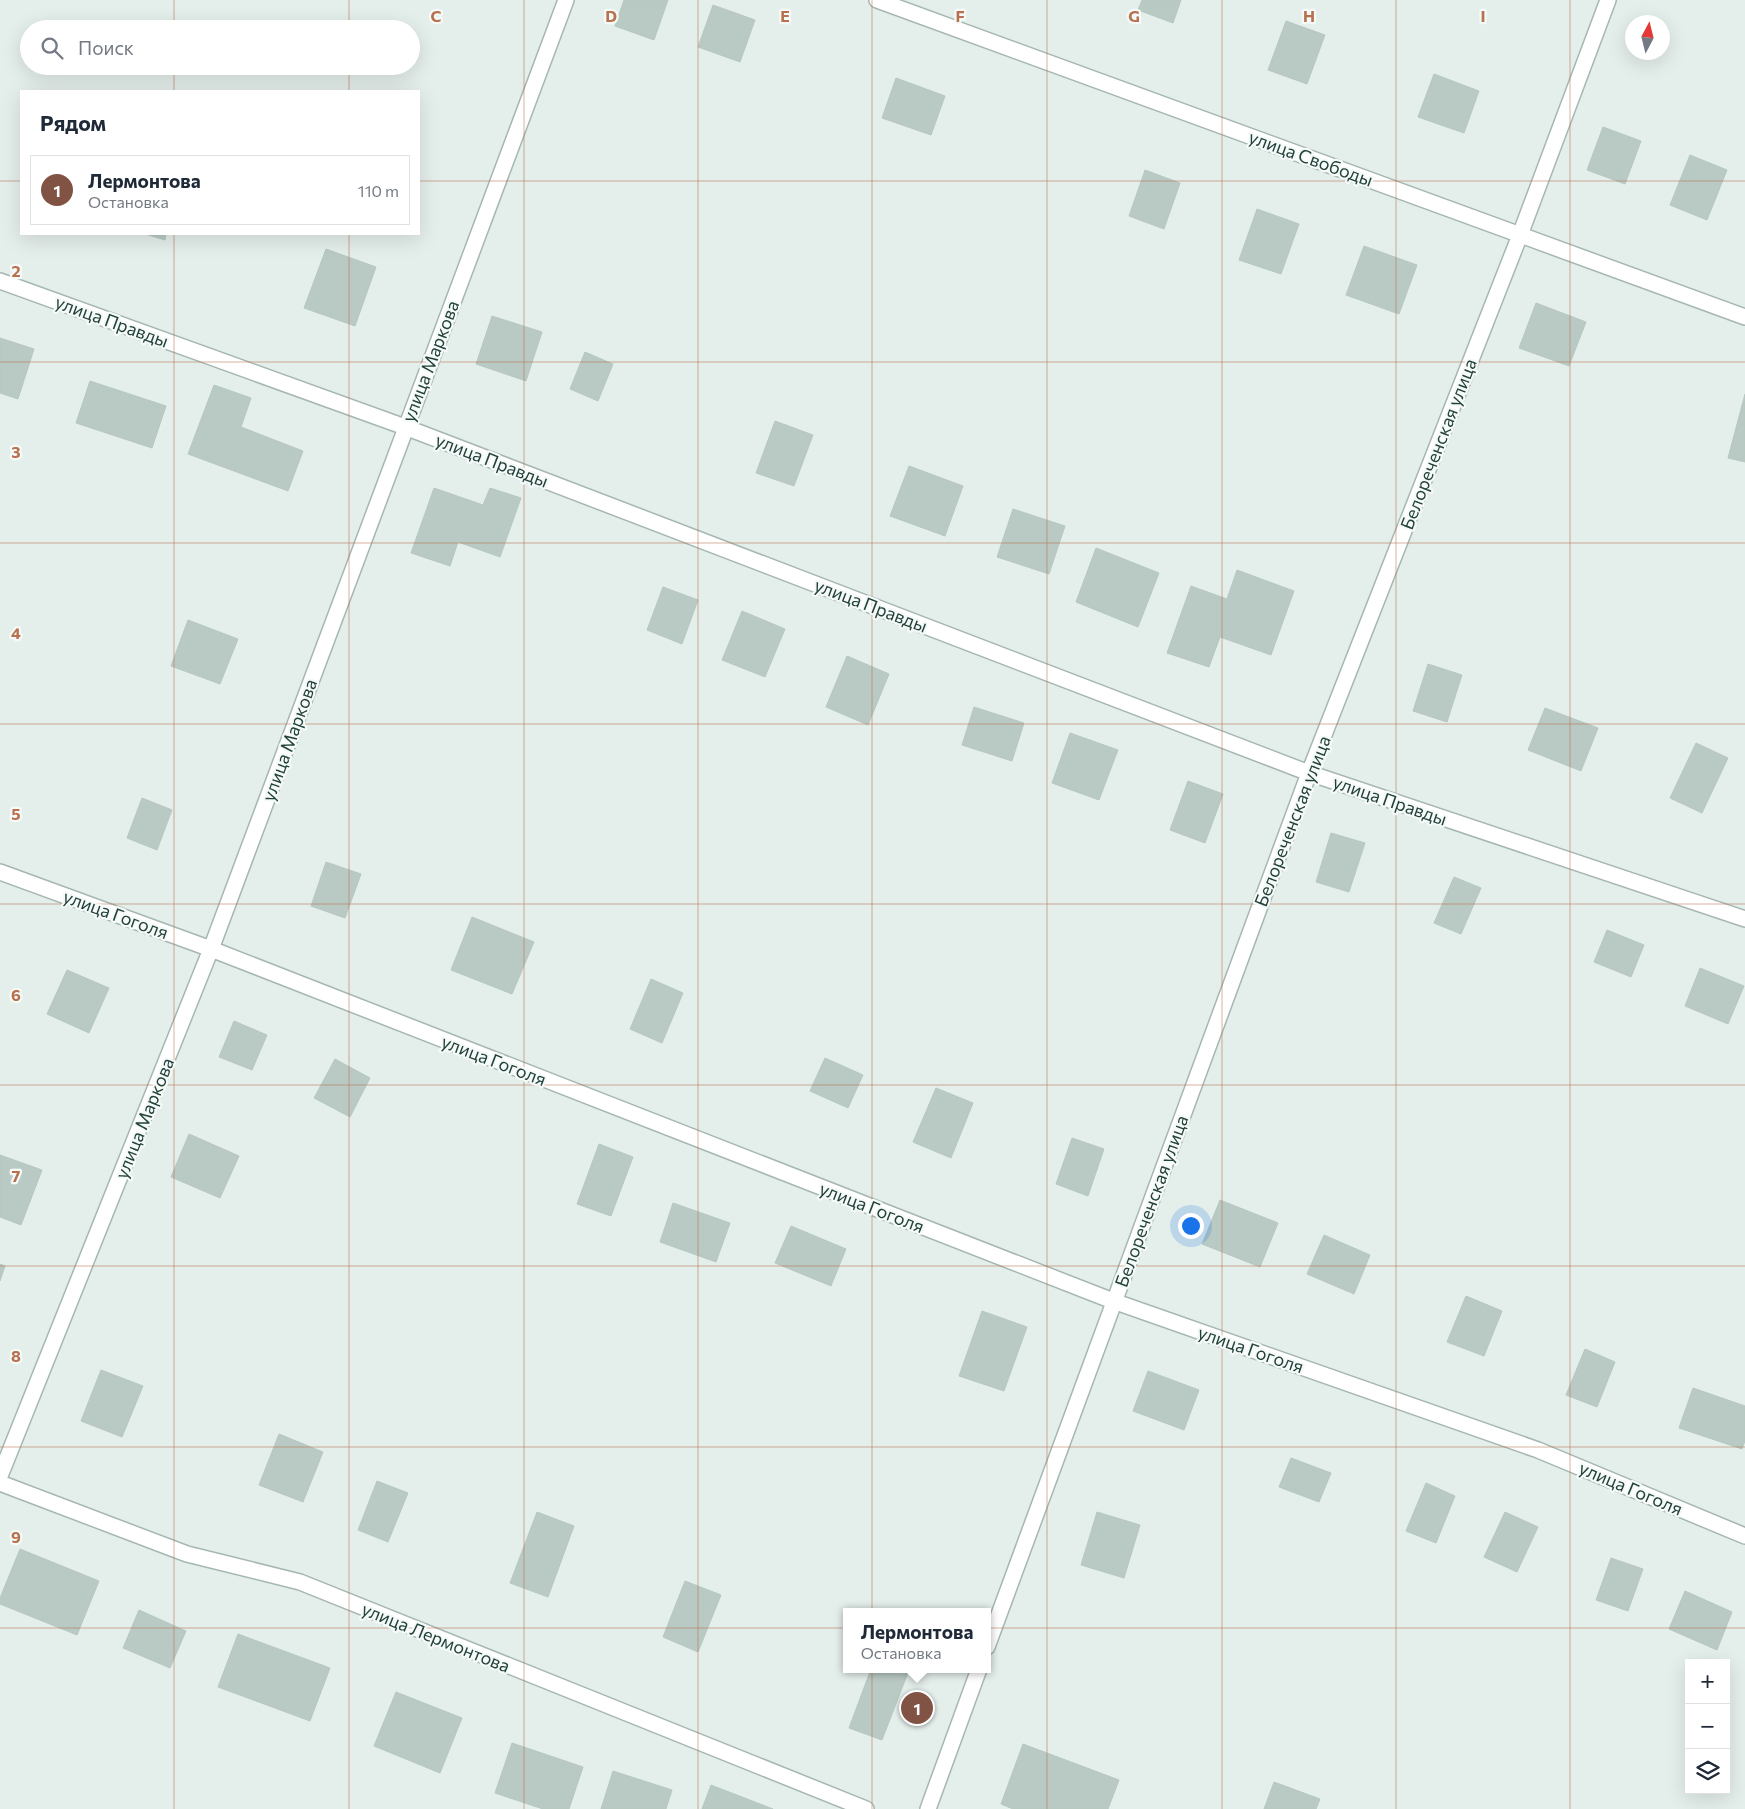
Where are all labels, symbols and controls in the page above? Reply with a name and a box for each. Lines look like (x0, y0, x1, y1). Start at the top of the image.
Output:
text: C (431, 6, 442, 25)
text: D (605, 6, 617, 25)
text: E (780, 6, 790, 25)
text: F (955, 6, 965, 25)
text: G (1128, 6, 1140, 25)
text: H (1303, 6, 1315, 25)
text: I (1480, 6, 1486, 25)
north arrow (1625, 15, 1670, 60)
search box (20, 20, 420, 75)
icon: search (38, 34, 66, 62)
text: Поиск (78, 36, 134, 59)
text: Рядом (40, 110, 106, 135)
street label: улица Свободы (1246, 125, 1376, 191)
text: Лермонтова (88, 169, 201, 192)
text: 1 (53, 181, 61, 200)
text: 110 m (358, 181, 399, 200)
text: Остановка (88, 192, 169, 211)
text: 2 (11, 261, 21, 280)
street label: улица Правды (52, 290, 172, 352)
street label: улица Маркова (397, 297, 463, 425)
street label: Белореченская улица (1395, 355, 1481, 533)
street label: улица Правды (432, 428, 552, 492)
text: 3 (11, 442, 21, 461)
street label: улица Правды (811, 573, 931, 637)
text: 4 (11, 623, 21, 642)
street label: улица Маркова (257, 676, 321, 804)
street label: Белореченская улица (1249, 732, 1335, 910)
street label: улица Правды (1330, 770, 1450, 830)
text: 5 (11, 804, 21, 823)
street label: улица Гоголя (60, 885, 172, 943)
text: 6 (11, 985, 21, 1004)
street label: улица Гоголя (438, 1030, 550, 1090)
street label: улица Маркова (110, 1054, 178, 1182)
street label: Белореченская улица (1110, 1112, 1192, 1290)
text: 7 (12, 1166, 21, 1185)
street label: улица Гоголя (816, 1177, 928, 1237)
your location (1178, 1213, 1204, 1239)
street label: улица Гоголя (1195, 1321, 1307, 1377)
text: 8 (11, 1346, 21, 1365)
street label: улица Гоголя (1576, 1456, 1686, 1520)
text: 9 (11, 1527, 21, 1546)
street label: улица Лермонтова (359, 1597, 513, 1677)
popup (843, 1608, 991, 1673)
text: Лермонтова (861, 1620, 973, 1643)
text: Остановка (861, 1643, 942, 1662)
map controls (1685, 1659, 1730, 1794)
button: + (1685, 1659, 1730, 1704)
pin: 1 (901, 1689, 933, 1727)
button: − (1685, 1704, 1730, 1749)
button: layers (1685, 1749, 1730, 1794)

